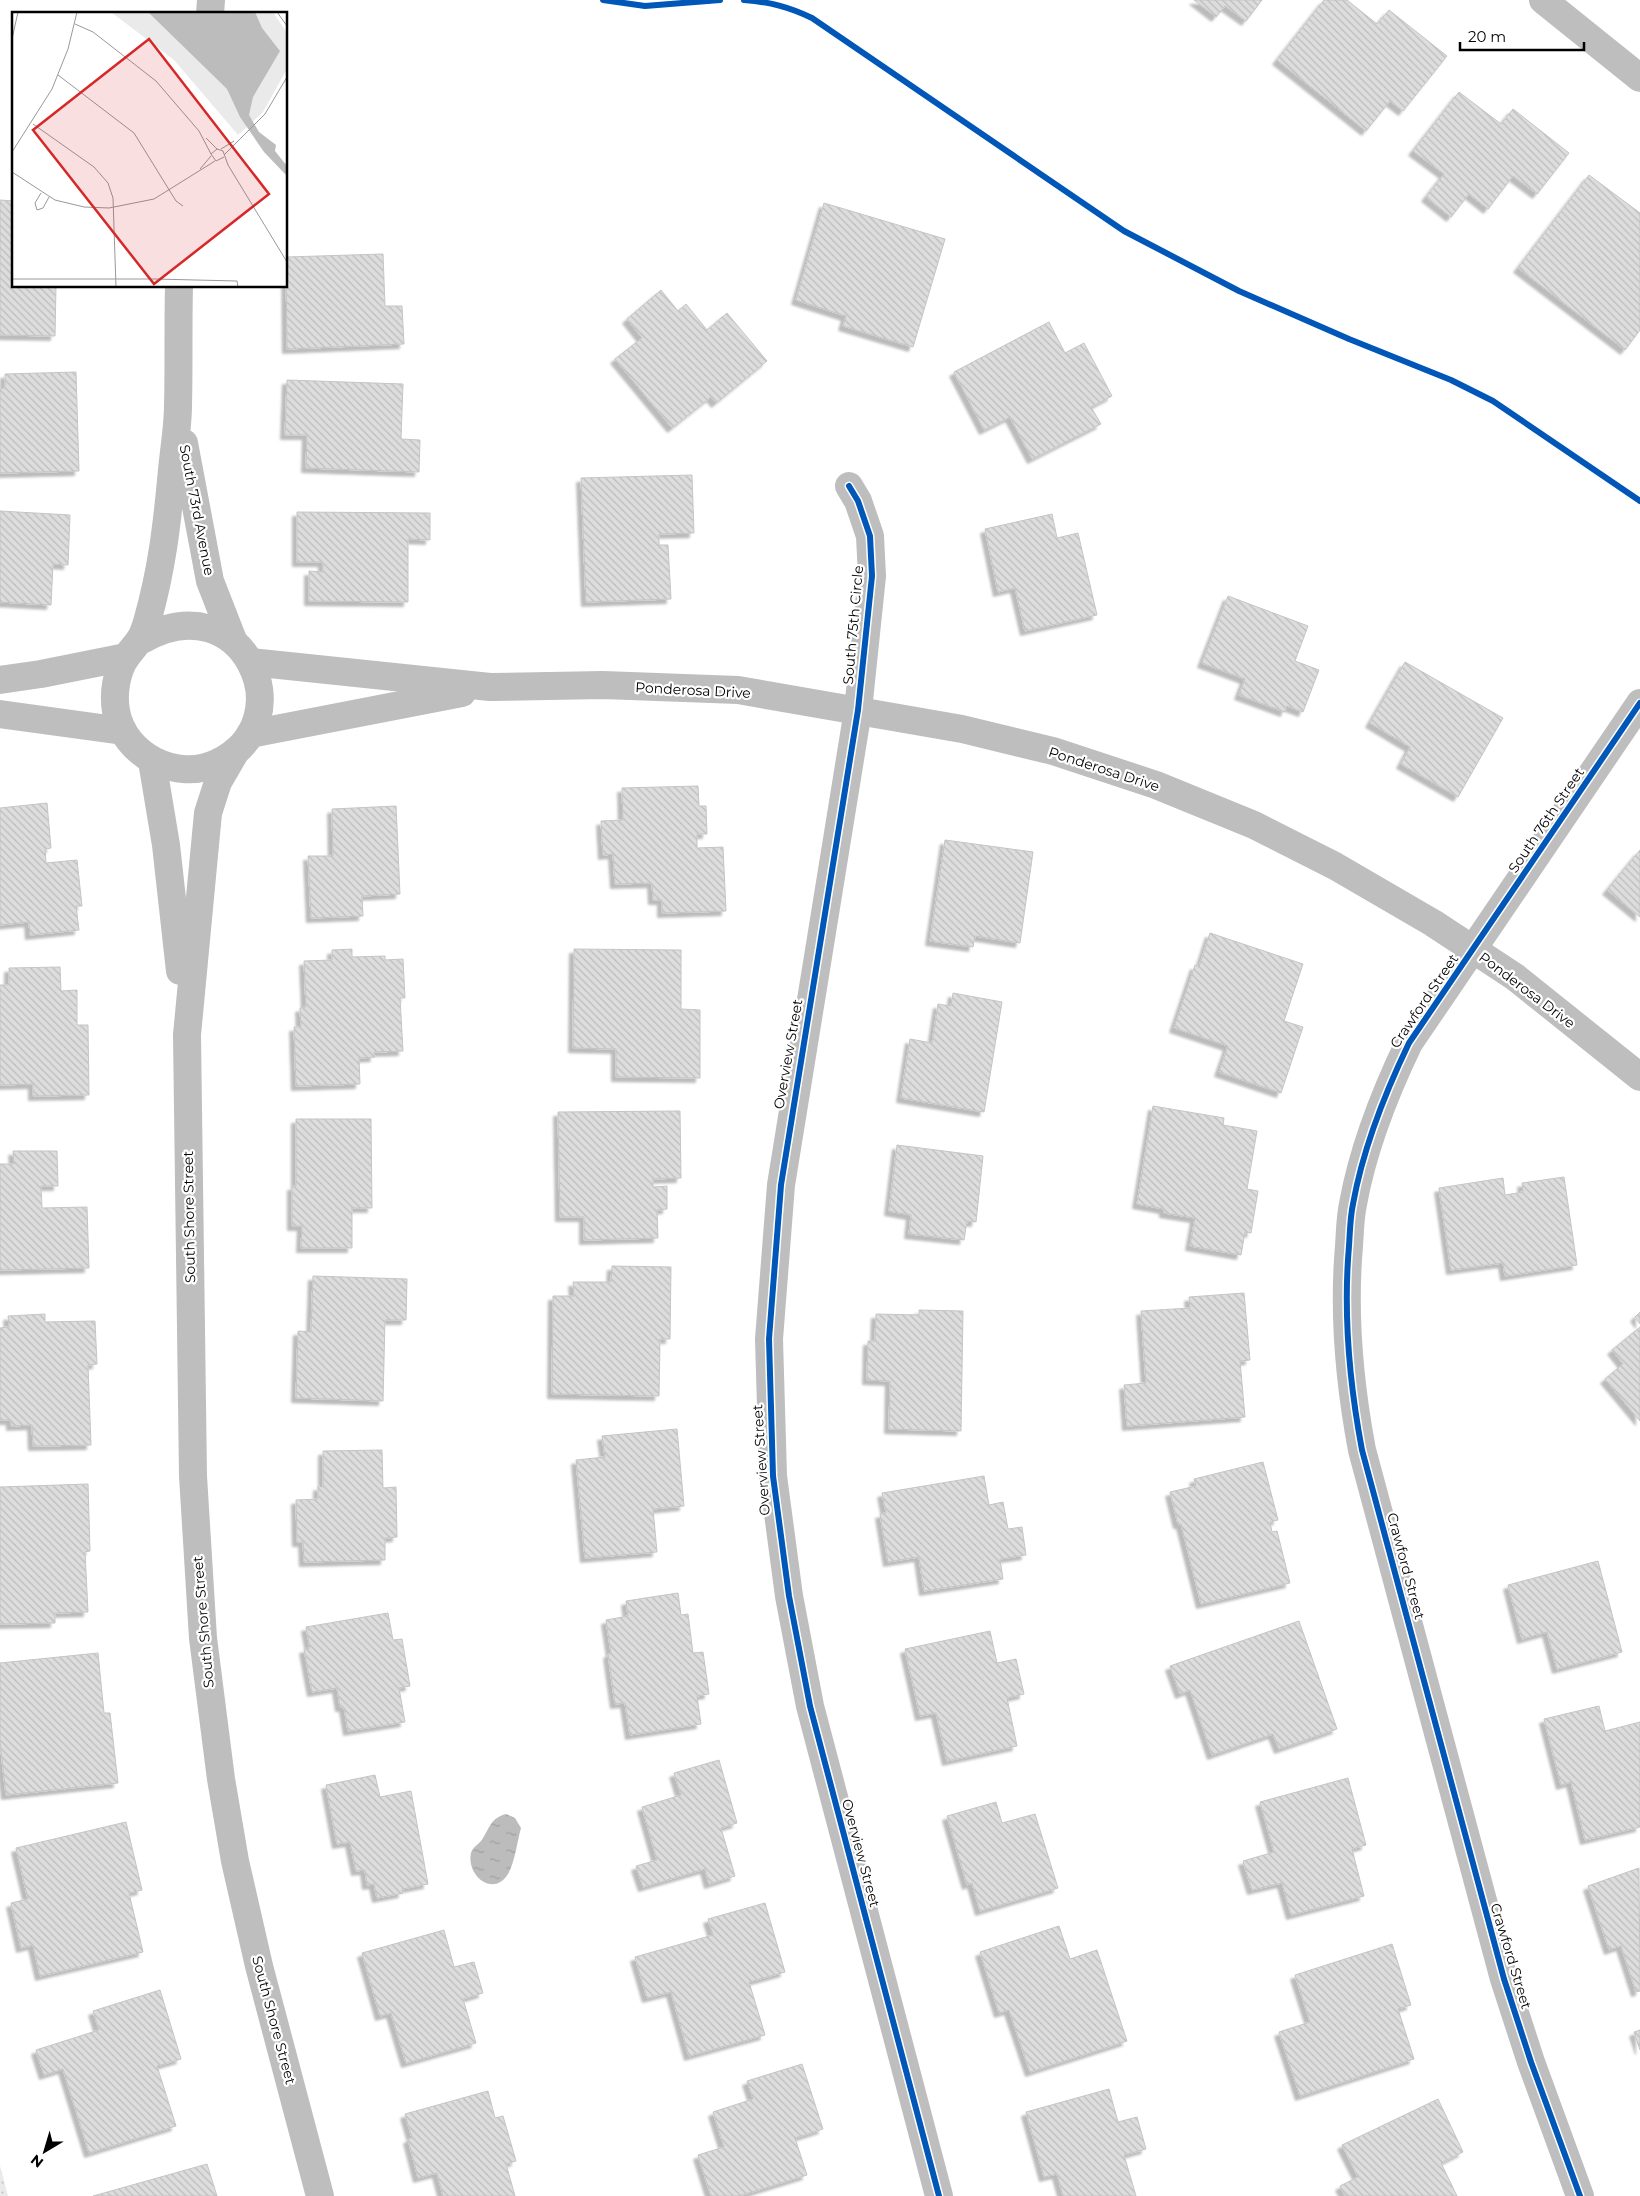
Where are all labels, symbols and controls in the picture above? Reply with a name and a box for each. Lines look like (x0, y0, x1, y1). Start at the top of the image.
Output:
inset map (12, 12, 288, 288)
scale bar (1460, 20, 1584, 52)
text: 20 m (1468, 27, 1506, 46)
street label: South 73rd Avenue (175, 443, 219, 577)
street label: South 75th Circle (839, 565, 867, 685)
street label: Ponderosa Drive (635, 678, 751, 702)
street label: Ponderosa Drive (1046, 743, 1162, 795)
street label: South 76th Street (1504, 764, 1588, 876)
street label: Ponderosa Drive (1475, 948, 1579, 1032)
street label: Crawford Street (1386, 950, 1462, 1052)
street label: Overview Street (769, 997, 807, 1110)
street label: South Shore Street (179, 1150, 199, 1283)
street label: Overview Street (748, 1404, 774, 1516)
street label: Crawford Street (1383, 1511, 1429, 1622)
street label: South Shore Street (188, 1555, 218, 1689)
street label: Overview Street (838, 1797, 884, 1909)
street label: Crawford Street (1486, 1901, 1536, 2011)
street label: South Shore Street (248, 1954, 300, 2087)
north arrow (20, 2126, 70, 2176)
text: N (27, 2151, 47, 2172)

